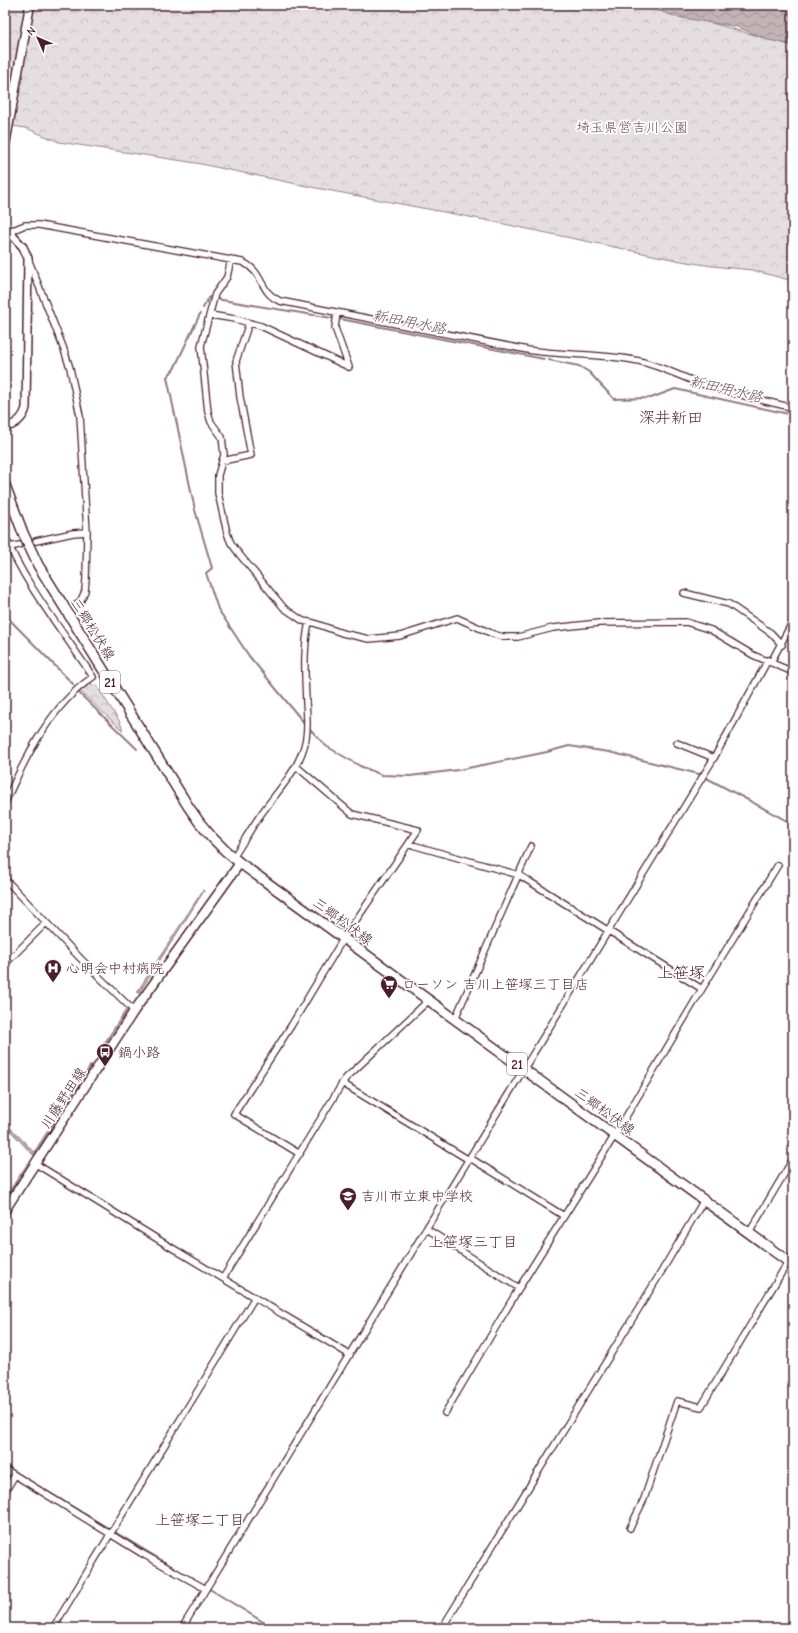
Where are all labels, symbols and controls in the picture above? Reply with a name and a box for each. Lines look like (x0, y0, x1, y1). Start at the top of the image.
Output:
north arrow (18, 18, 58, 58)
text: N (24, 24, 38, 38)
park label: 埼玉県営吉川公園 (576, 119, 688, 136)
water label: 新田用水路 (370, 306, 449, 338)
water label: 新田用水路 (687, 372, 766, 406)
district label: 深井新田 (639, 409, 703, 427)
street label: 三郷松伏線 (67, 595, 118, 663)
road number: 21 (100, 671, 120, 693)
street label: 三郷松伏線 (309, 894, 376, 949)
hospital icon: 心明会中村病院 (43, 958, 63, 983)
place label: 心明会中村病院 (66, 960, 164, 977)
district label: 上笹塚 (657, 964, 705, 982)
supermarket icon: ローソン 吉川上笹塚三丁目店 (379, 974, 399, 999)
place label: ローソン 吉川上笹塚三丁目店 (402, 976, 589, 993)
bus stop icon: 鍋小路 (95, 1042, 115, 1067)
place label: 鍋小路 (118, 1044, 160, 1061)
road number: 21 (507, 1053, 527, 1075)
street label: 川藤野田線 (37, 1064, 90, 1132)
street label: 三郷松伏線 (571, 1084, 638, 1139)
school or university icon: 吉川市立東中学校 (338, 1186, 358, 1211)
place label: 吉川市立東中学校 (361, 1188, 473, 1205)
district label: 上笹塚三丁目 (428, 1233, 518, 1251)
district label: 上笹塚二丁目 (155, 1511, 245, 1529)

